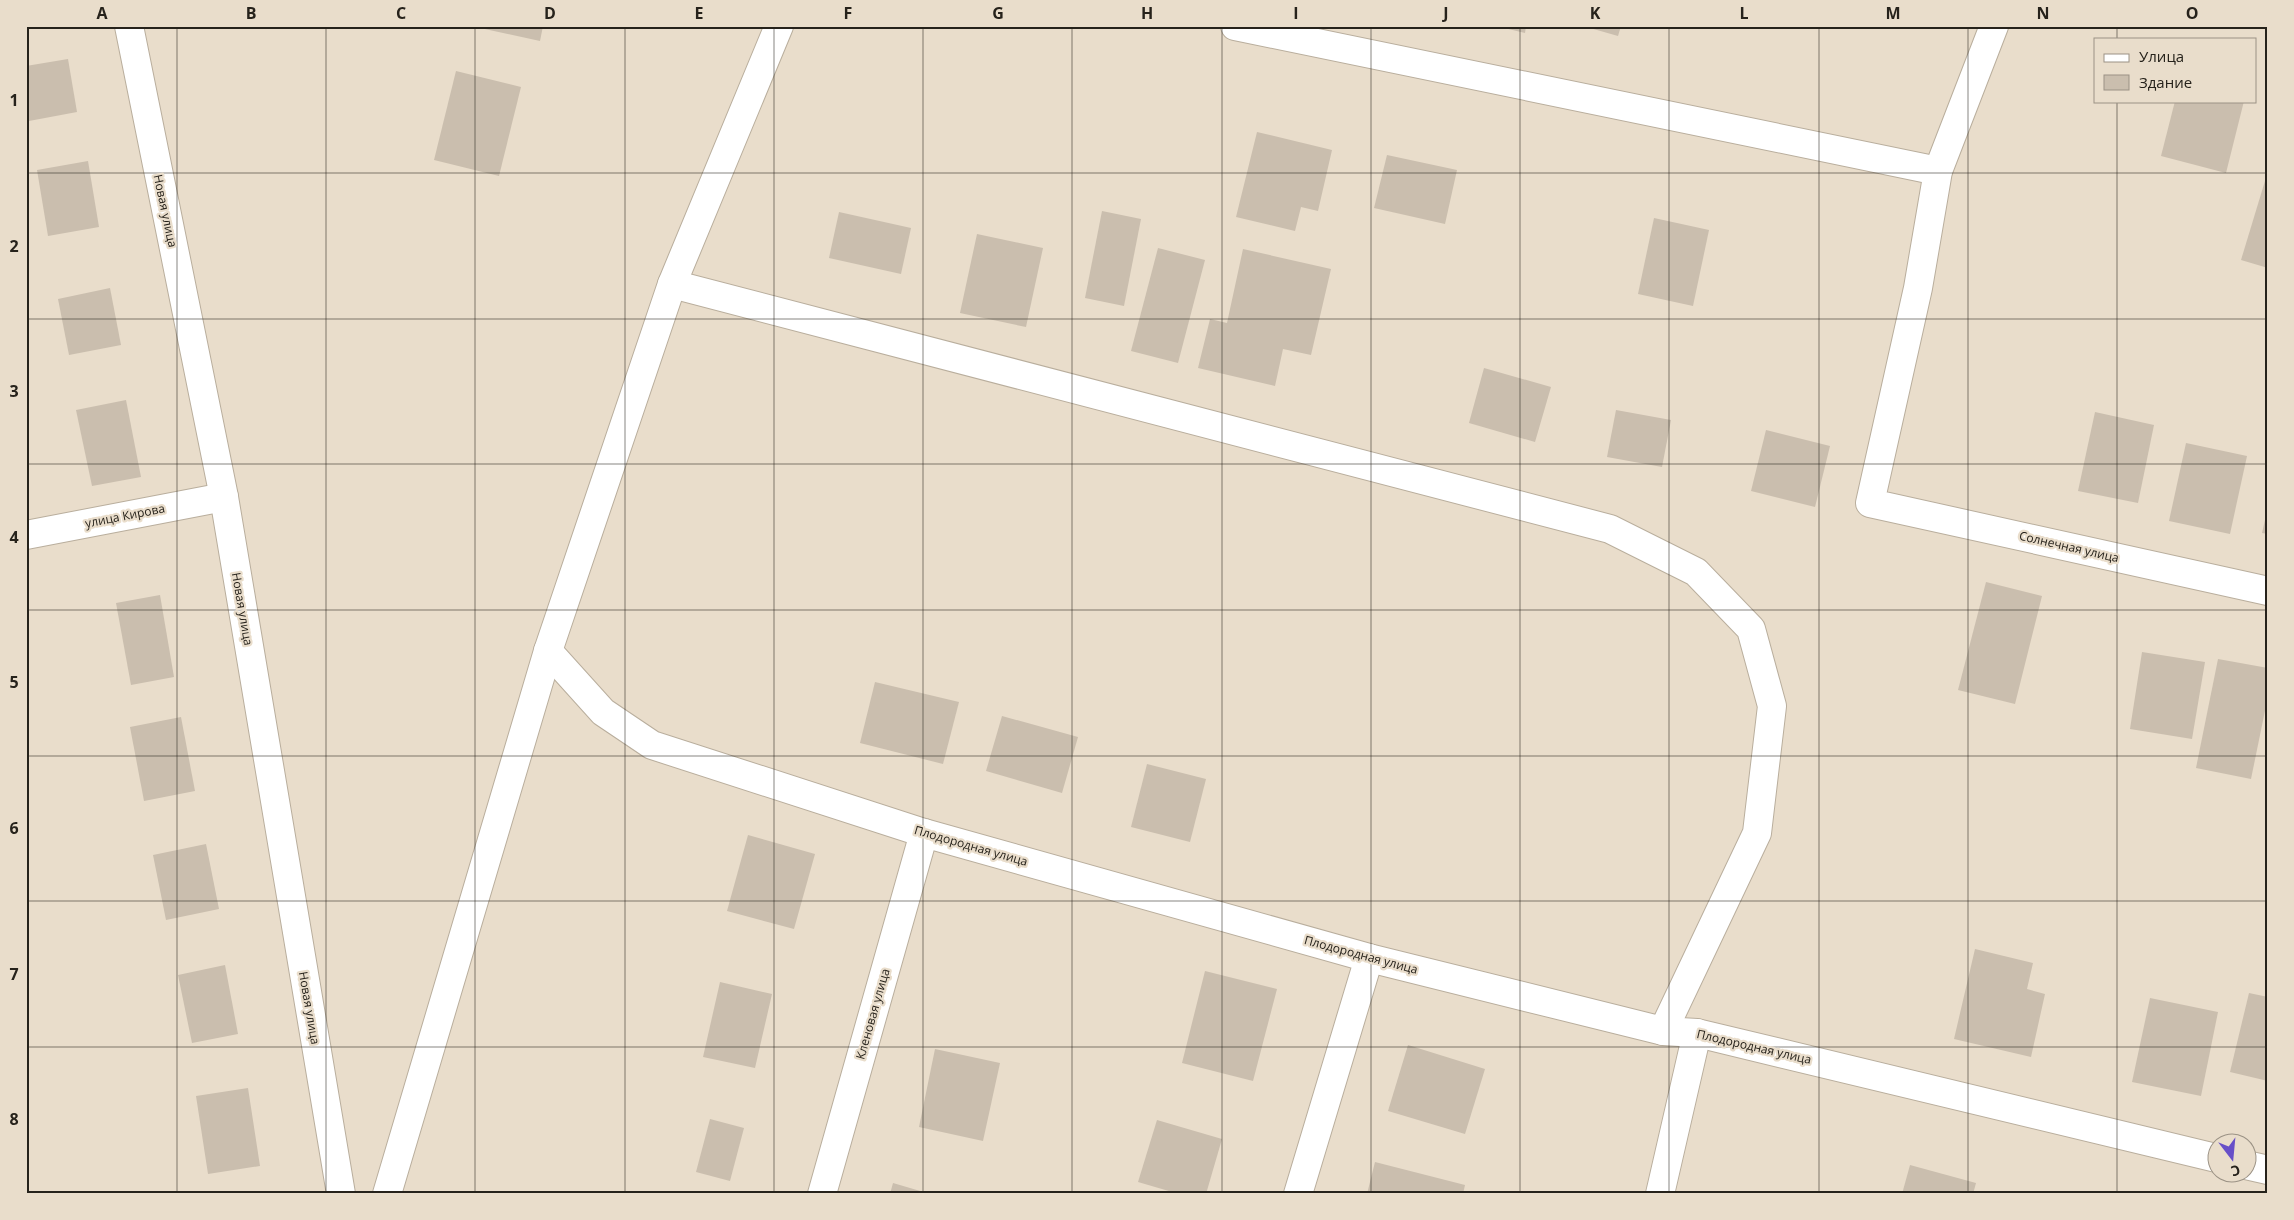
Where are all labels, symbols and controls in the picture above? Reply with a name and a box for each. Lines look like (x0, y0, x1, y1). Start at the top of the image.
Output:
text: A (96, 2, 108, 24)
text: B (246, 2, 256, 24)
text: C (396, 2, 406, 24)
text: D (544, 2, 556, 24)
text: E (695, 2, 704, 24)
text: F (844, 2, 852, 24)
text: G (992, 2, 1004, 24)
text: H (1141, 2, 1153, 24)
text: I (1293, 2, 1299, 24)
text: J (1441, 2, 1449, 24)
text: K (1590, 2, 1601, 24)
text: L (1739, 2, 1749, 24)
text: M (1885, 2, 1901, 24)
text: N (2036, 2, 2050, 24)
text: O (2186, 2, 2198, 24)
legend (2094, 38, 2256, 102)
text: Улица (2139, 46, 2184, 66)
text: Здание (2139, 72, 2192, 92)
text: 1 (9, 89, 19, 111)
street label: Новая улица (149, 173, 182, 249)
text: 2 (9, 235, 19, 257)
text: 3 (9, 380, 19, 402)
street label: улица Кирова (84, 499, 166, 532)
text: 4 (9, 526, 19, 548)
street label: Солнечная улица (2018, 527, 2121, 566)
street label: Новая улица (228, 571, 257, 647)
text: 5 (9, 671, 19, 693)
text: 6 (9, 817, 19, 839)
street label: Плодородная улица (913, 821, 1030, 870)
street label: Плодородная улица (1302, 931, 1420, 978)
text: 7 (9, 963, 19, 985)
street label: Кленовая улица (851, 966, 894, 1061)
street label: Новая улица (295, 970, 324, 1046)
street label: Плодородная улица (1695, 1025, 1813, 1068)
text: 8 (9, 1108, 19, 1130)
north arrow (2206, 1132, 2256, 1182)
text: С (2229, 1161, 2243, 1181)

